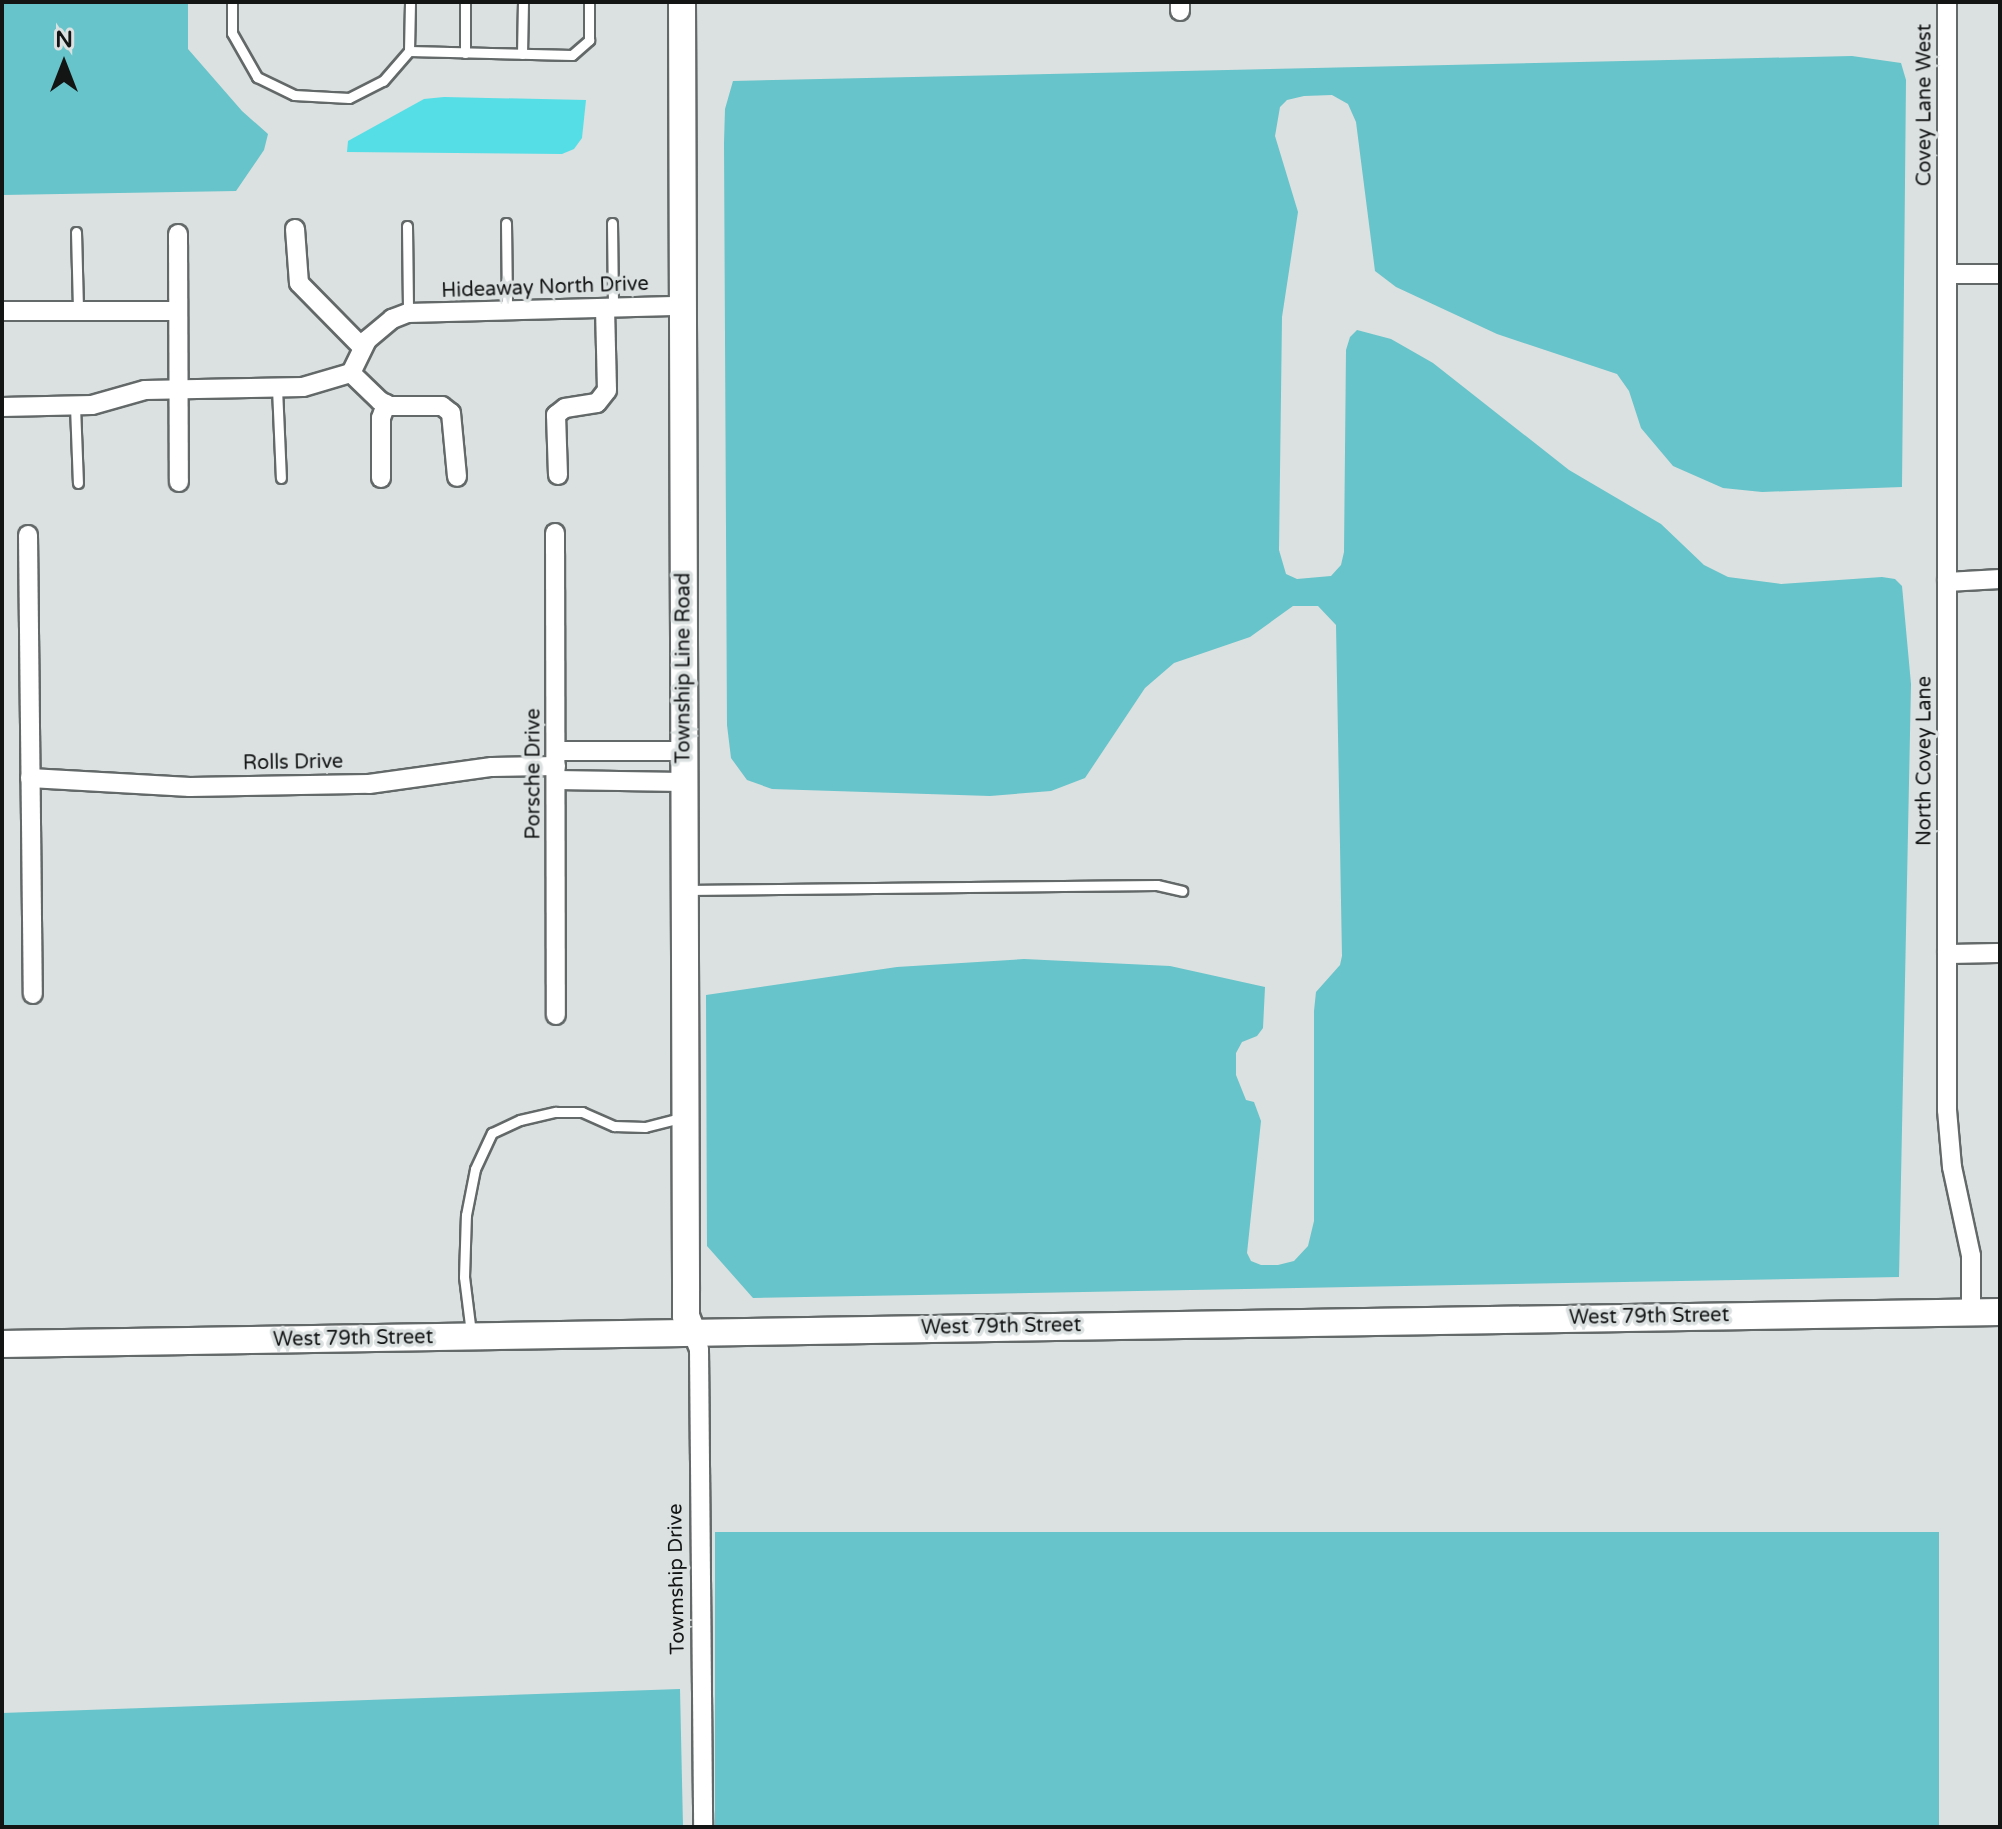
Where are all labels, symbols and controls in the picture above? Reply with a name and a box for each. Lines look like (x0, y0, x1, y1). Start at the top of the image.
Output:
north arrow (24, 24, 104, 104)
street label: Covey Lane West (1913, 24, 1937, 186)
text: N (55, 27, 73, 53)
street label: Hideaway North Drive (441, 272, 649, 304)
street label: Township Line Road (672, 573, 696, 763)
street label: North Covey Lane (1913, 676, 1937, 846)
street label: Porsche Drive (522, 708, 546, 840)
street label: Rolls Drive (243, 750, 343, 776)
street label: West 79th Street (1569, 1304, 1729, 1330)
street label: West 79th Street (921, 1314, 1081, 1340)
street label: West 79th Street (273, 1326, 433, 1352)
street label: Towmship Drive (664, 1503, 690, 1655)

